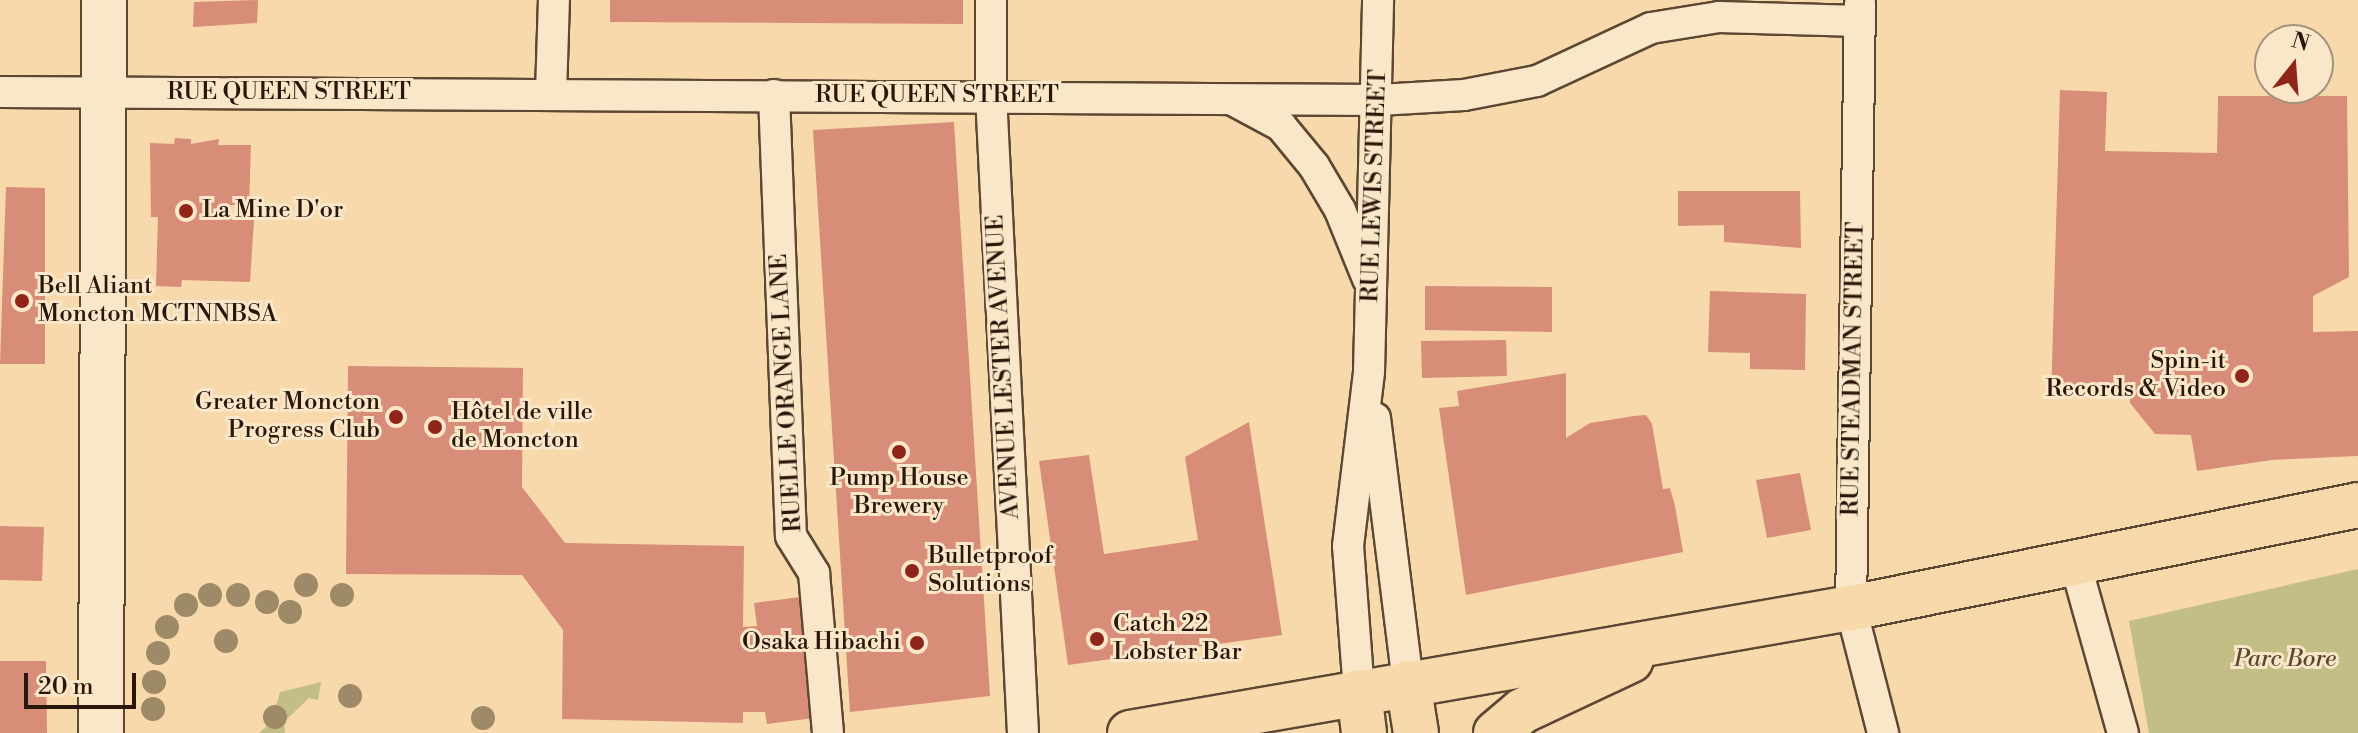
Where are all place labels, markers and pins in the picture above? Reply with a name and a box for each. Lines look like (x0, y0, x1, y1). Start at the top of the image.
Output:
place label: La Mine D'or (202, 197, 343, 225)
marker: La Mine D'or (177, 202, 195, 220)
place label: Bell Aliant Moncton MCTNNBSA (38, 273, 277, 329)
marker: Bell Aliant Moncton MCTNNBSA (13, 292, 31, 310)
place label: Spin-it Records & Video (2046, 348, 2226, 404)
marker: Spin-it Records & Video (2233, 367, 2251, 385)
place label: Greater Moncton Progress Club (195, 389, 380, 445)
place label: Hôtel de ville de Moncton (451, 399, 593, 455)
marker: Greater Moncton Progress Club (387, 408, 405, 426)
marker: Hôtel de ville de Moncton (426, 418, 444, 436)
marker: Pump House Brewery (890, 443, 908, 461)
place label: Pump House Brewery (829, 465, 969, 521)
place label: Bulletproof Solutions (928, 543, 1053, 599)
marker: Bulletproof Solutions (903, 562, 921, 580)
place label: Catch 22 Lobster Bar (1113, 611, 1242, 667)
place label: Osaka Hibachi (742, 629, 901, 657)
marker: Catch 22 Lobster Bar (1088, 630, 1106, 648)
marker: Osaka Hibachi (908, 634, 926, 652)

